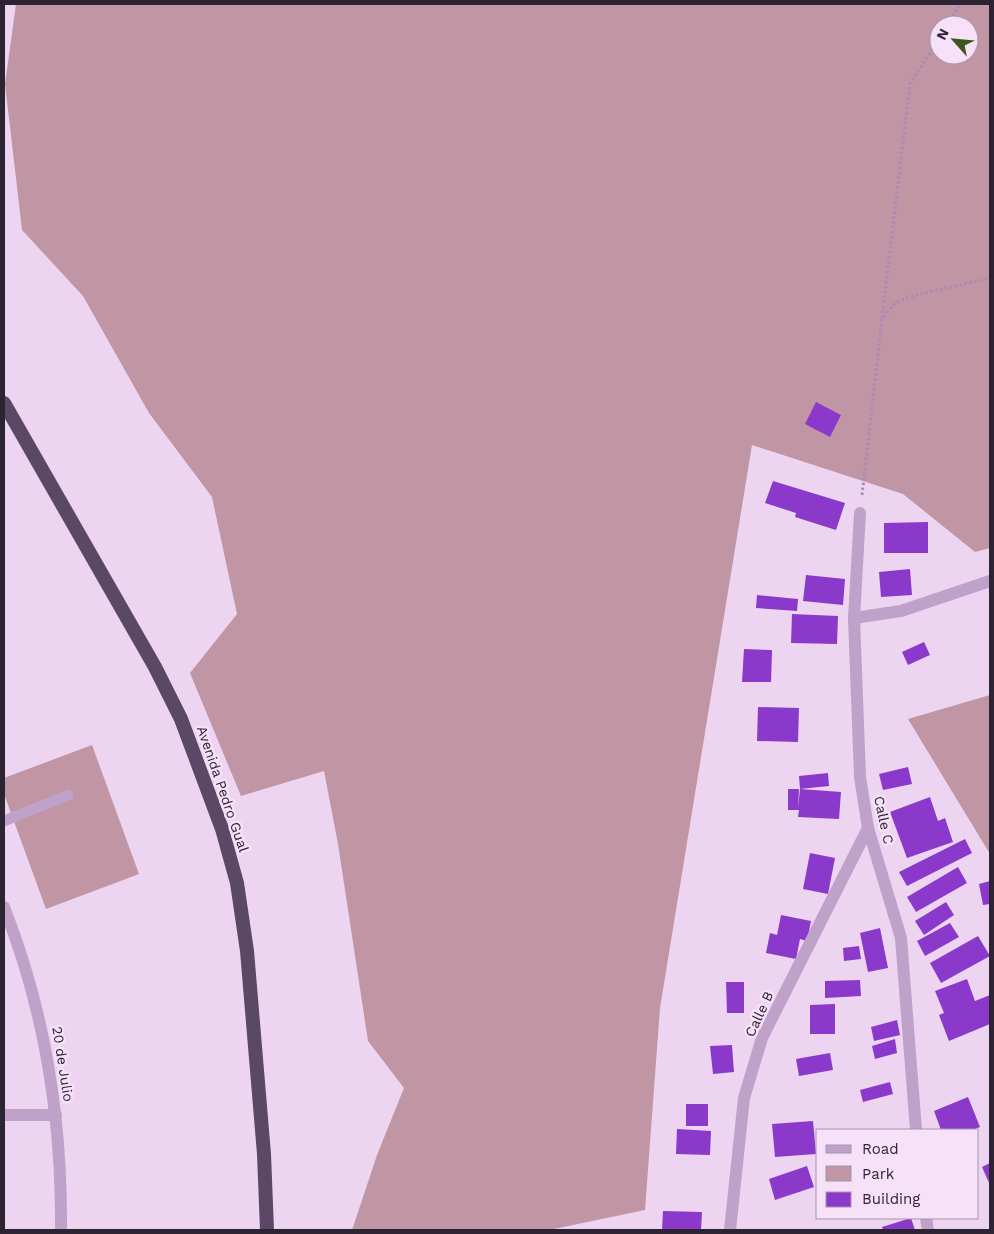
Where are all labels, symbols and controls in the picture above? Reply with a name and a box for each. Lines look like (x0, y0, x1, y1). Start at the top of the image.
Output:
north arrow (929, 15, 979, 65)
text: N (933, 26, 952, 42)
street label: Avenida Pedro Gual (194, 724, 252, 855)
street label: Calle C (871, 795, 897, 845)
street label: Calle B (742, 989, 776, 1039)
street label: 20 de Julio (49, 1025, 77, 1103)
legend (816, 1129, 979, 1219)
text: Road (862, 1140, 899, 1158)
text: Park (862, 1165, 895, 1183)
text: Building (862, 1190, 920, 1208)

